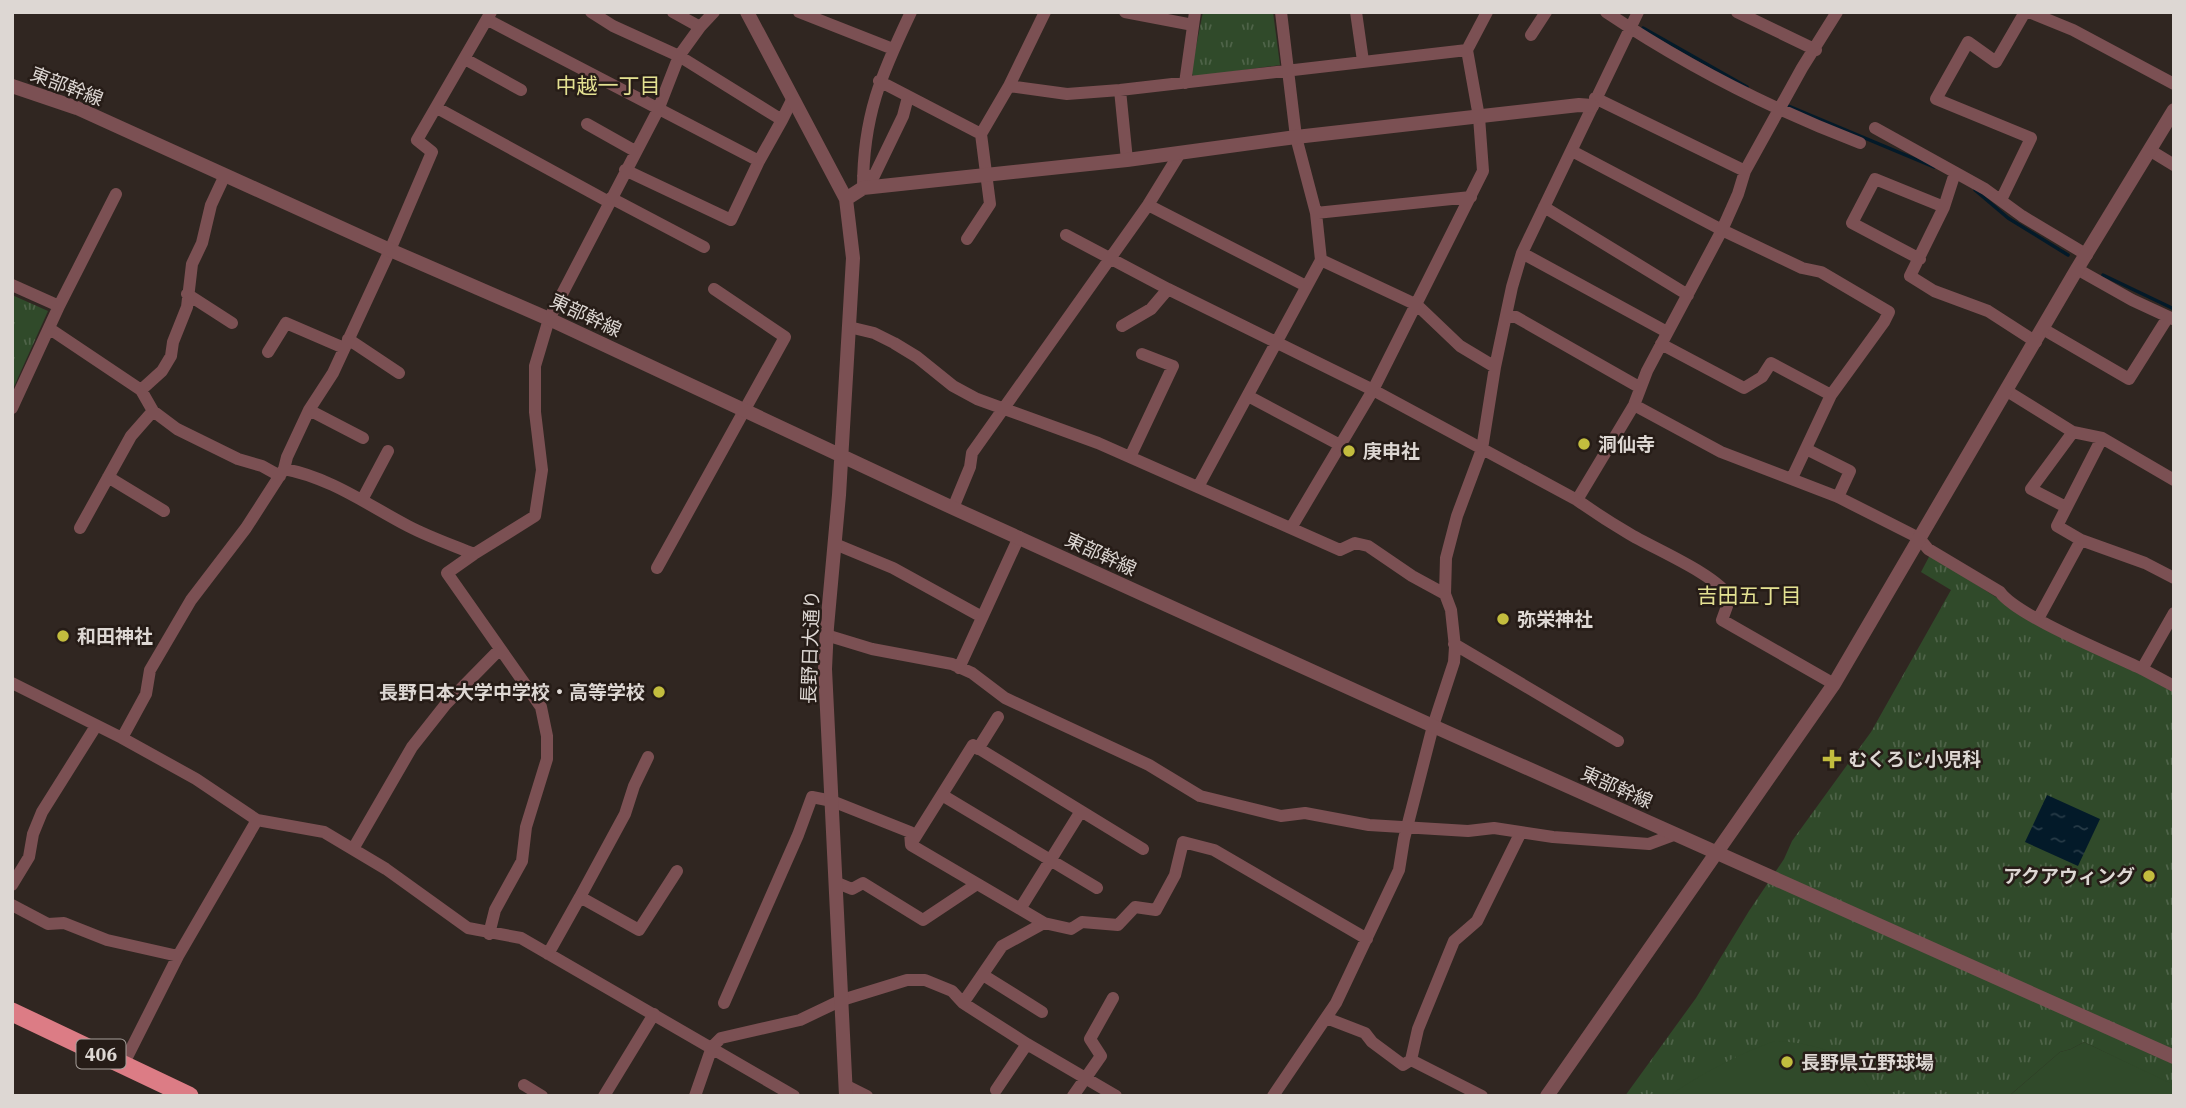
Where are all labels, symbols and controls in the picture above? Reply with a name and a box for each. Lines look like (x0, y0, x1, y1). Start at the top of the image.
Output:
street label: 東部幹線 (27, 61, 107, 111)
district label: 中越一丁目 (556, 71, 661, 99)
street label: 東部幹線 (546, 288, 626, 342)
place label: 洞仙寺 (1598, 432, 1655, 456)
marker: 洞仙寺 (1576, 436, 1592, 452)
place label: 庚申社 (1363, 439, 1420, 463)
marker: 庚申社 (1341, 443, 1357, 459)
street label: 東部幹線 (1061, 527, 1141, 581)
district label: 吉田五丁目 (1697, 581, 1802, 609)
street label: 長野日大通り (796, 590, 824, 704)
place label: 弥栄神社 (1517, 607, 1593, 631)
marker: 弥栄神社 (1495, 611, 1511, 627)
place label: 和田神社 (77, 624, 153, 648)
marker: 和田神社 (55, 628, 71, 644)
place label: 長野日本大学中学校・高等学校 (379, 680, 645, 704)
marker: 長野日本大学中学校・高等学校 (651, 684, 667, 700)
place label: むくろじ小児科 (1848, 747, 1981, 771)
marker: むくろじ小児科 (1822, 749, 1842, 769)
street label: 東部幹線 (1577, 761, 1657, 813)
place label: アクアウィング (2003, 864, 2135, 888)
marker: アクアウィング (2141, 868, 2157, 884)
road number: 406 (76, 1040, 126, 1069)
place label: 長野県立野球場 (1801, 1050, 1934, 1074)
marker: 長野県立野球場 (1779, 1054, 1795, 1070)

